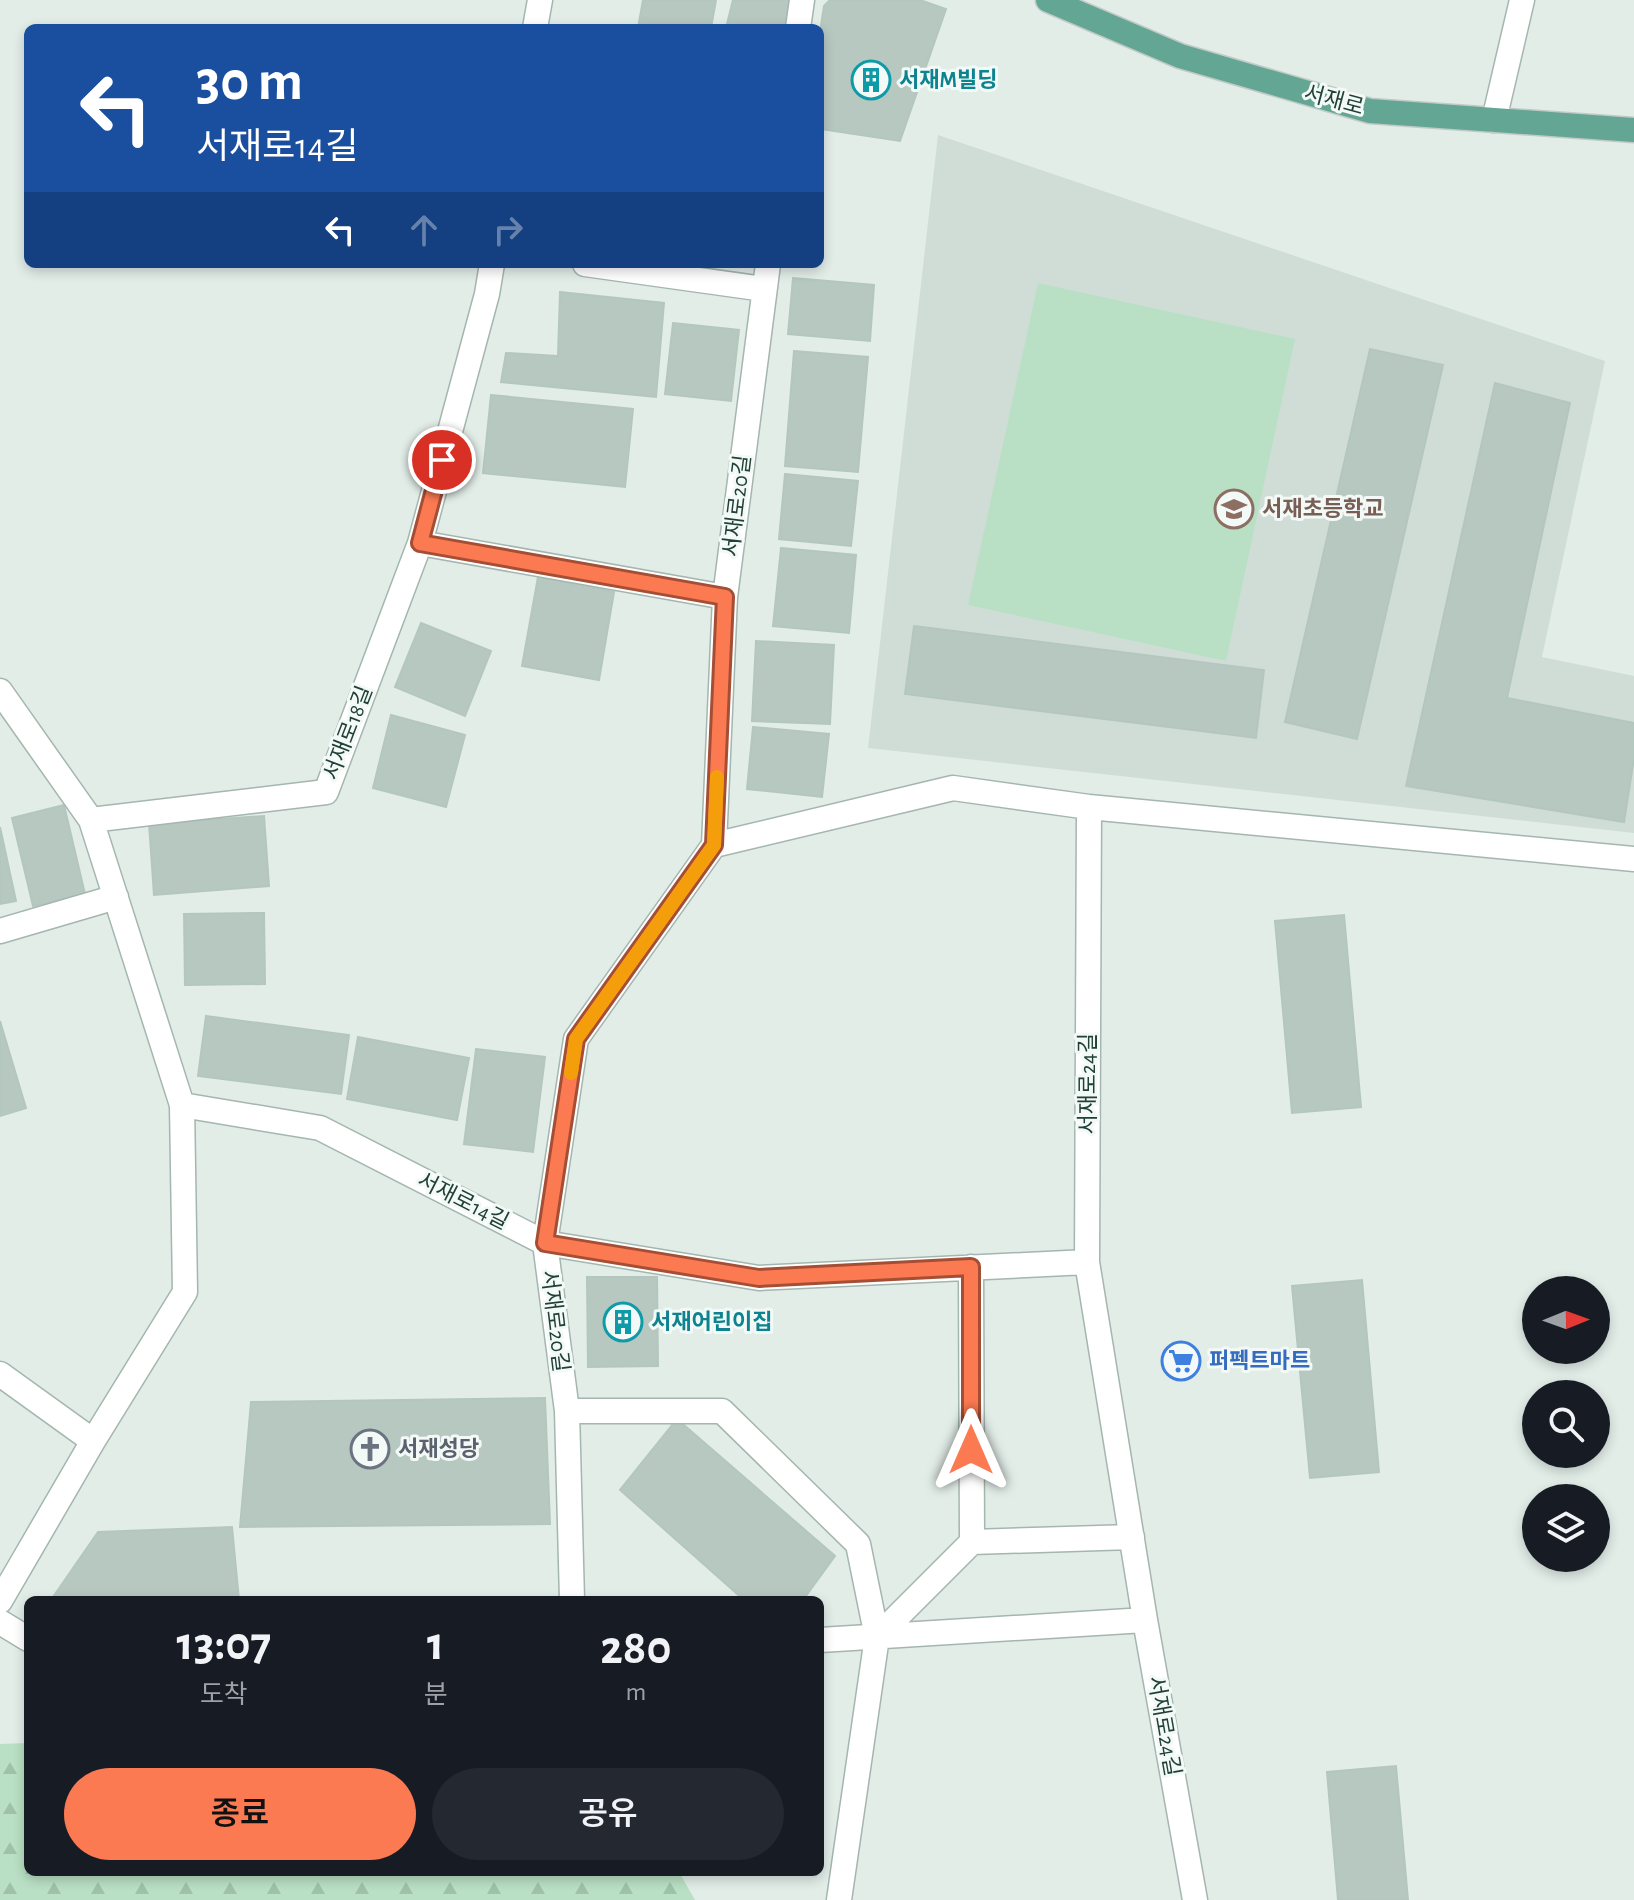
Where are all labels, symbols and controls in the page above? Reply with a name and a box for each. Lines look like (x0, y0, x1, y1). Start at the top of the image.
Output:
text: 30 m (196, 54, 303, 110)
icon: left (64, 56, 168, 160)
building icon: 서재M빌딩 (850, 59, 892, 101)
place label: 서재M빌딩 (899, 68, 998, 91)
street label: 서재로 (1302, 81, 1366, 118)
text: 서재로14길 (196, 129, 358, 165)
icon: left (318, 208, 362, 252)
icon: ahead (402, 208, 446, 252)
icon: right (486, 208, 530, 252)
pin (408, 426, 476, 494)
icon: arrive (420, 438, 464, 482)
street label: 서재로20길 (719, 454, 754, 558)
school or university icon: 서재초등학교 (1213, 488, 1255, 530)
place label: 서재초등학교 (1262, 497, 1383, 520)
street label: 서재로18길 (319, 683, 376, 783)
street label: 서재로24길 (1076, 1033, 1099, 1135)
street label: 서재로14길 (414, 1168, 513, 1233)
street label: 서재로20길 (538, 1269, 573, 1373)
north arrow (1522, 1276, 1610, 1364)
map controls (1522, 1276, 1610, 1572)
building icon: 서재어린이집 (602, 1301, 644, 1343)
place label: 서재어린이집 (651, 1310, 772, 1333)
supermarket icon: 퍼펙트마트 (1160, 1340, 1202, 1382)
place label: 퍼펙트마트 (1209, 1349, 1310, 1372)
button: search (1522, 1380, 1610, 1468)
position arrow (929, 1408, 1013, 1492)
church icon: 서재성당 (349, 1428, 391, 1470)
place label: 서재성당 (398, 1437, 479, 1460)
button: layers (1522, 1484, 1610, 1572)
text: 13:07 (177, 1621, 271, 1669)
text: 1 (427, 1621, 444, 1669)
text: 280 (600, 1625, 671, 1673)
street label: 서재로24길 (1144, 1674, 1185, 1778)
text: m (625, 1679, 646, 1705)
text: 도착 (200, 1682, 248, 1708)
text: 분 (424, 1682, 448, 1708)
button: 종료 (64, 1768, 416, 1860)
button: 공유 (432, 1768, 784, 1860)

